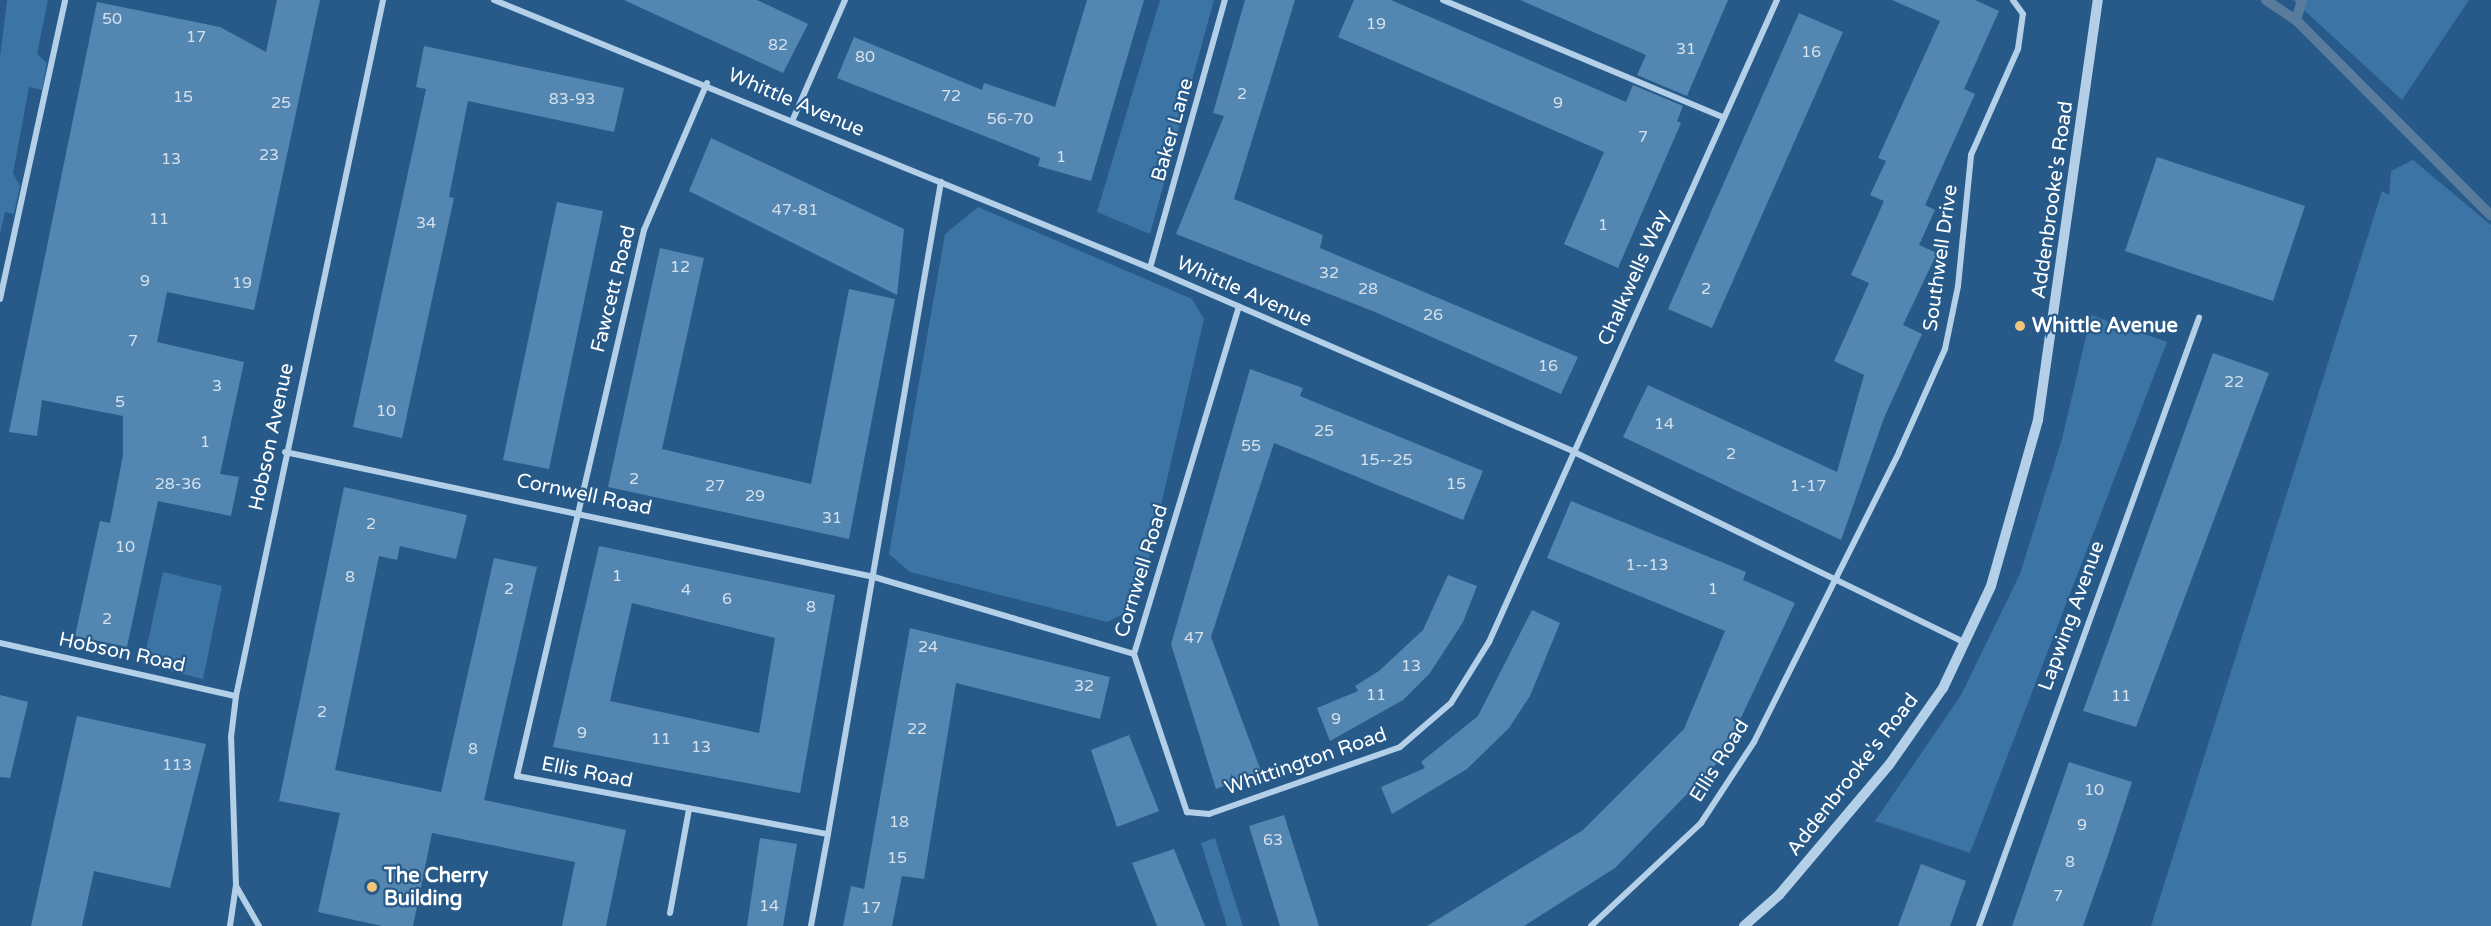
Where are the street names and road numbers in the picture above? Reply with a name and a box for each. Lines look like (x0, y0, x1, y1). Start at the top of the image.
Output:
street label: Whittle Avenue (724, 63, 868, 143)
street label: Baker Lane (1147, 76, 1199, 184)
street label: Addenbrooke's Road (2027, 100, 2079, 300)
street label: Southwell Drive (1919, 183, 1963, 333)
street label: Chalkwells Way (1593, 206, 1675, 350)
street label: Fawcett Road (587, 223, 641, 355)
street label: Whittle Avenue (1173, 251, 1315, 333)
street label: Hobson Avenue (245, 361, 299, 513)
street label: Cornwell Road (514, 469, 654, 521)
street label: Cornwell Road (1110, 502, 1174, 640)
street label: Lapwing Avenue (2034, 538, 2110, 694)
street label: Hobson Road (56, 628, 188, 678)
street label: Addenbrooke's Road (1782, 689, 1924, 861)
street label: Ellis Road (1685, 715, 1755, 807)
street label: Whittington Road (1222, 723, 1390, 801)
street label: Ellis Road (539, 752, 635, 794)

